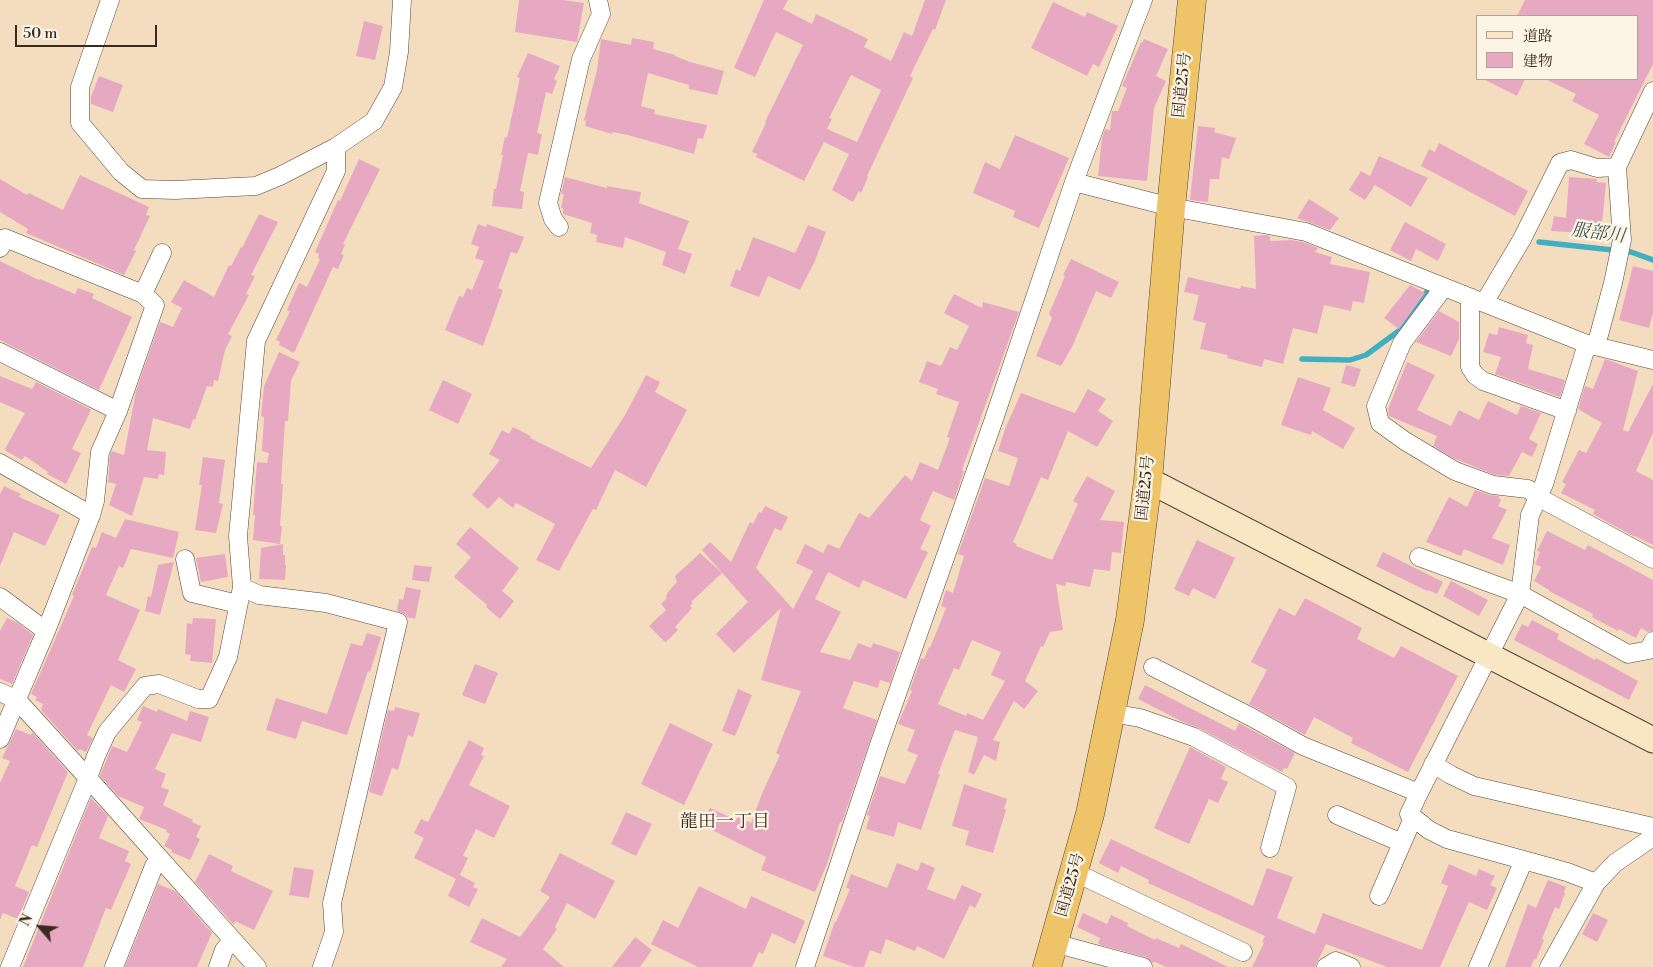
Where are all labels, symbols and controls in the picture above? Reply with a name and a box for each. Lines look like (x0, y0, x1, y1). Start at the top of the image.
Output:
scale bar (18, 15, 160, 47)
legend (1476, 15, 1638, 80)
text: 50 m (23, 24, 57, 43)
text: 道路 (1523, 27, 1553, 46)
street label: 国道25号 (1170, 51, 1196, 119)
text: 建物 (1523, 52, 1553, 71)
water label: 服部川 (1570, 220, 1626, 248)
street label: 国道25号 (1133, 454, 1159, 522)
district label: 龍田一丁目 (680, 812, 770, 834)
street label: 国道25号 (1053, 851, 1089, 919)
north arrow (15, 902, 65, 952)
text: N (16, 911, 37, 929)

